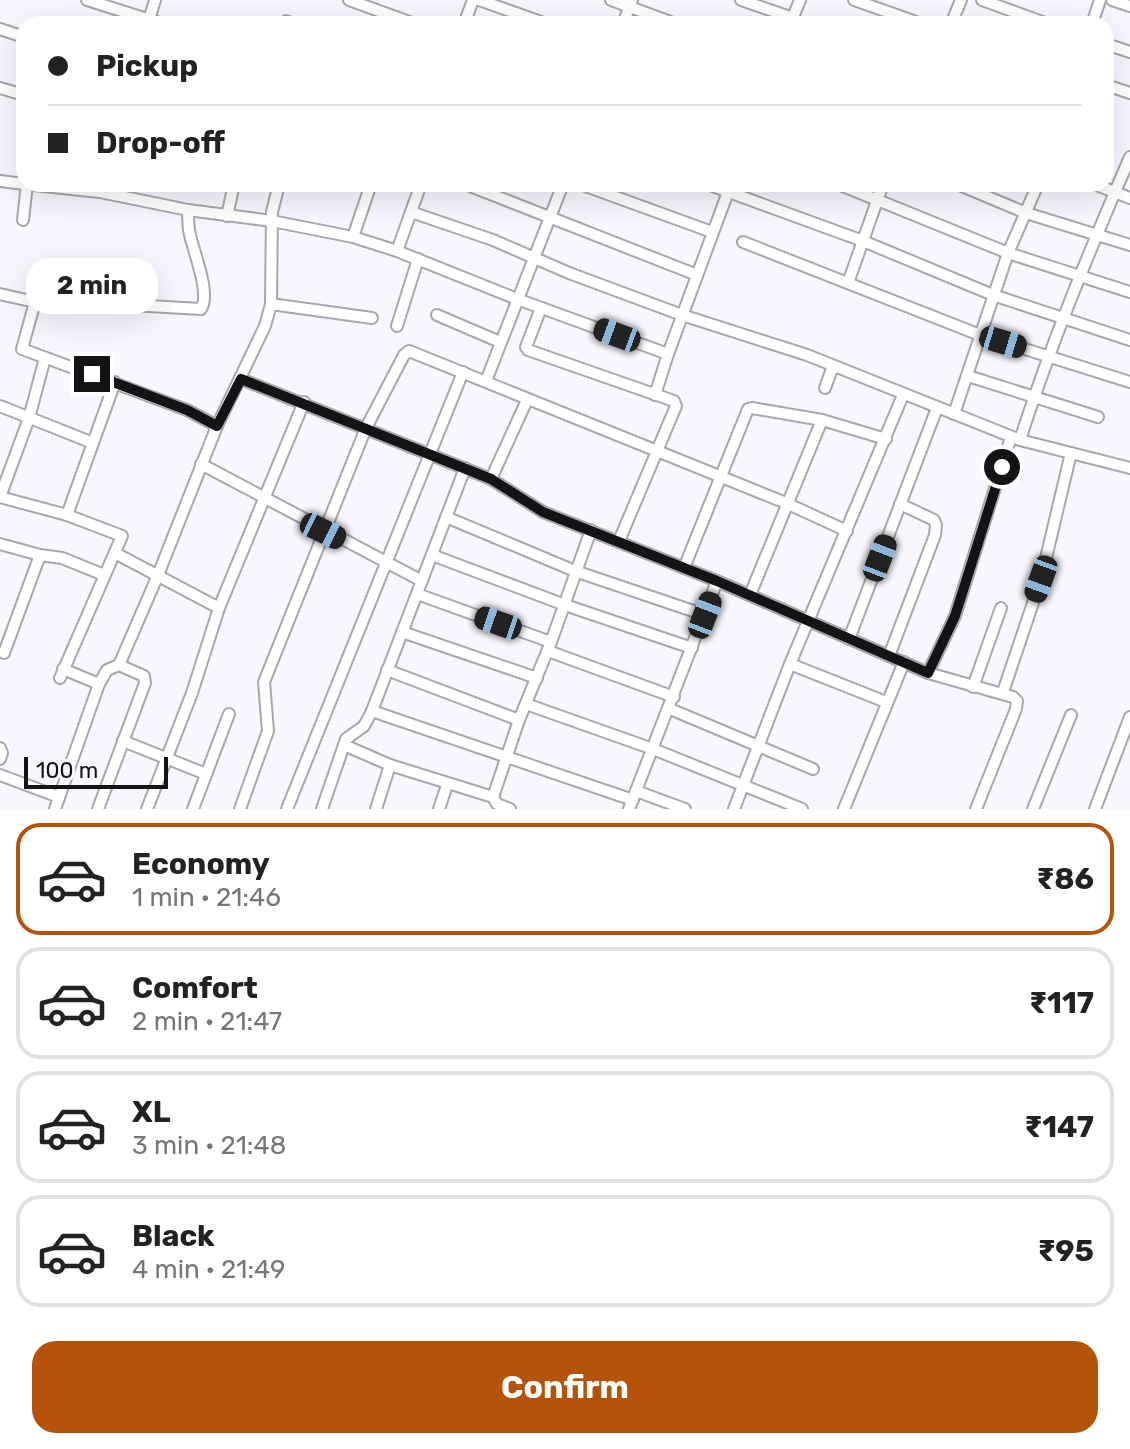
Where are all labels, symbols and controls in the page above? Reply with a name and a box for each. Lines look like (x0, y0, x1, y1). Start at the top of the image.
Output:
text: Pickup (96, 48, 198, 84)
text: Drop-off (96, 125, 225, 161)
callout: 2 min (26, 258, 158, 314)
text: 2 min (57, 270, 127, 301)
car (590, 316, 644, 354)
car (977, 324, 1029, 360)
route end (74, 356, 110, 392)
route start (984, 449, 1020, 485)
car (296, 510, 350, 552)
car (860, 531, 900, 585)
car (1022, 552, 1060, 606)
car (685, 588, 725, 642)
car (471, 604, 525, 642)
scale bar (24, 753, 168, 789)
text: 100 m (36, 757, 98, 784)
icon: car (36, 843, 108, 915)
text: Economy (132, 846, 270, 882)
text: ₹86 (1036, 861, 1094, 897)
text: 1 min · 21:46 (132, 882, 281, 913)
icon: car (36, 967, 108, 1039)
text: Comfort (132, 970, 258, 1006)
text: ₹117 (1029, 985, 1094, 1021)
text: 2 min · 21:47 (132, 1006, 282, 1037)
icon: car (36, 1091, 108, 1163)
text: XL (132, 1094, 171, 1130)
text: ₹147 (1024, 1109, 1094, 1145)
text: 3 min · 21:48 (132, 1130, 286, 1161)
icon: car (36, 1215, 108, 1287)
text: Black (132, 1218, 215, 1254)
text: ₹95 (1037, 1233, 1094, 1269)
text: 4 min · 21:49 (132, 1254, 285, 1285)
button: Confirm (32, 1341, 1098, 1433)

